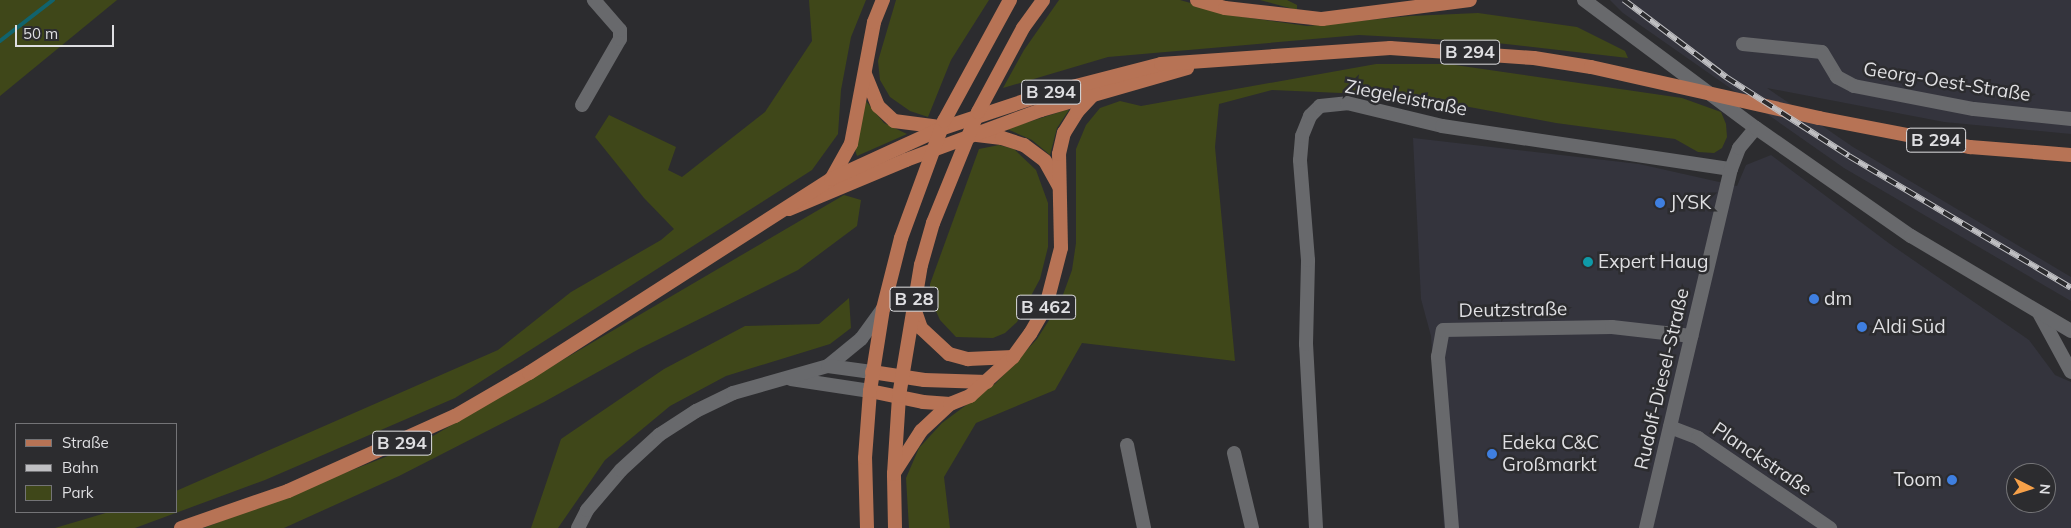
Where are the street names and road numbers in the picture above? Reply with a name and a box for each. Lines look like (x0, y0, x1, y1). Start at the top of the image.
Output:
road number: B 294 (1440, 36, 1500, 68)
street label: Georg-Oest-Straße (1862, 58, 2032, 106)
street label: Ziegeleistraße (1343, 75, 1469, 121)
road number: B 294 (1021, 76, 1081, 108)
road number: B 294 (1906, 124, 1966, 156)
road number: B 28 (889, 284, 939, 314)
street label: Rudolf-Diesel-Straße (1630, 286, 1694, 472)
road number: B 462 (1016, 292, 1076, 322)
street label: Deutzstraße (1459, 298, 1567, 322)
street label: Planckstraße (1708, 417, 1816, 501)
road number: B 294 (372, 428, 432, 458)

